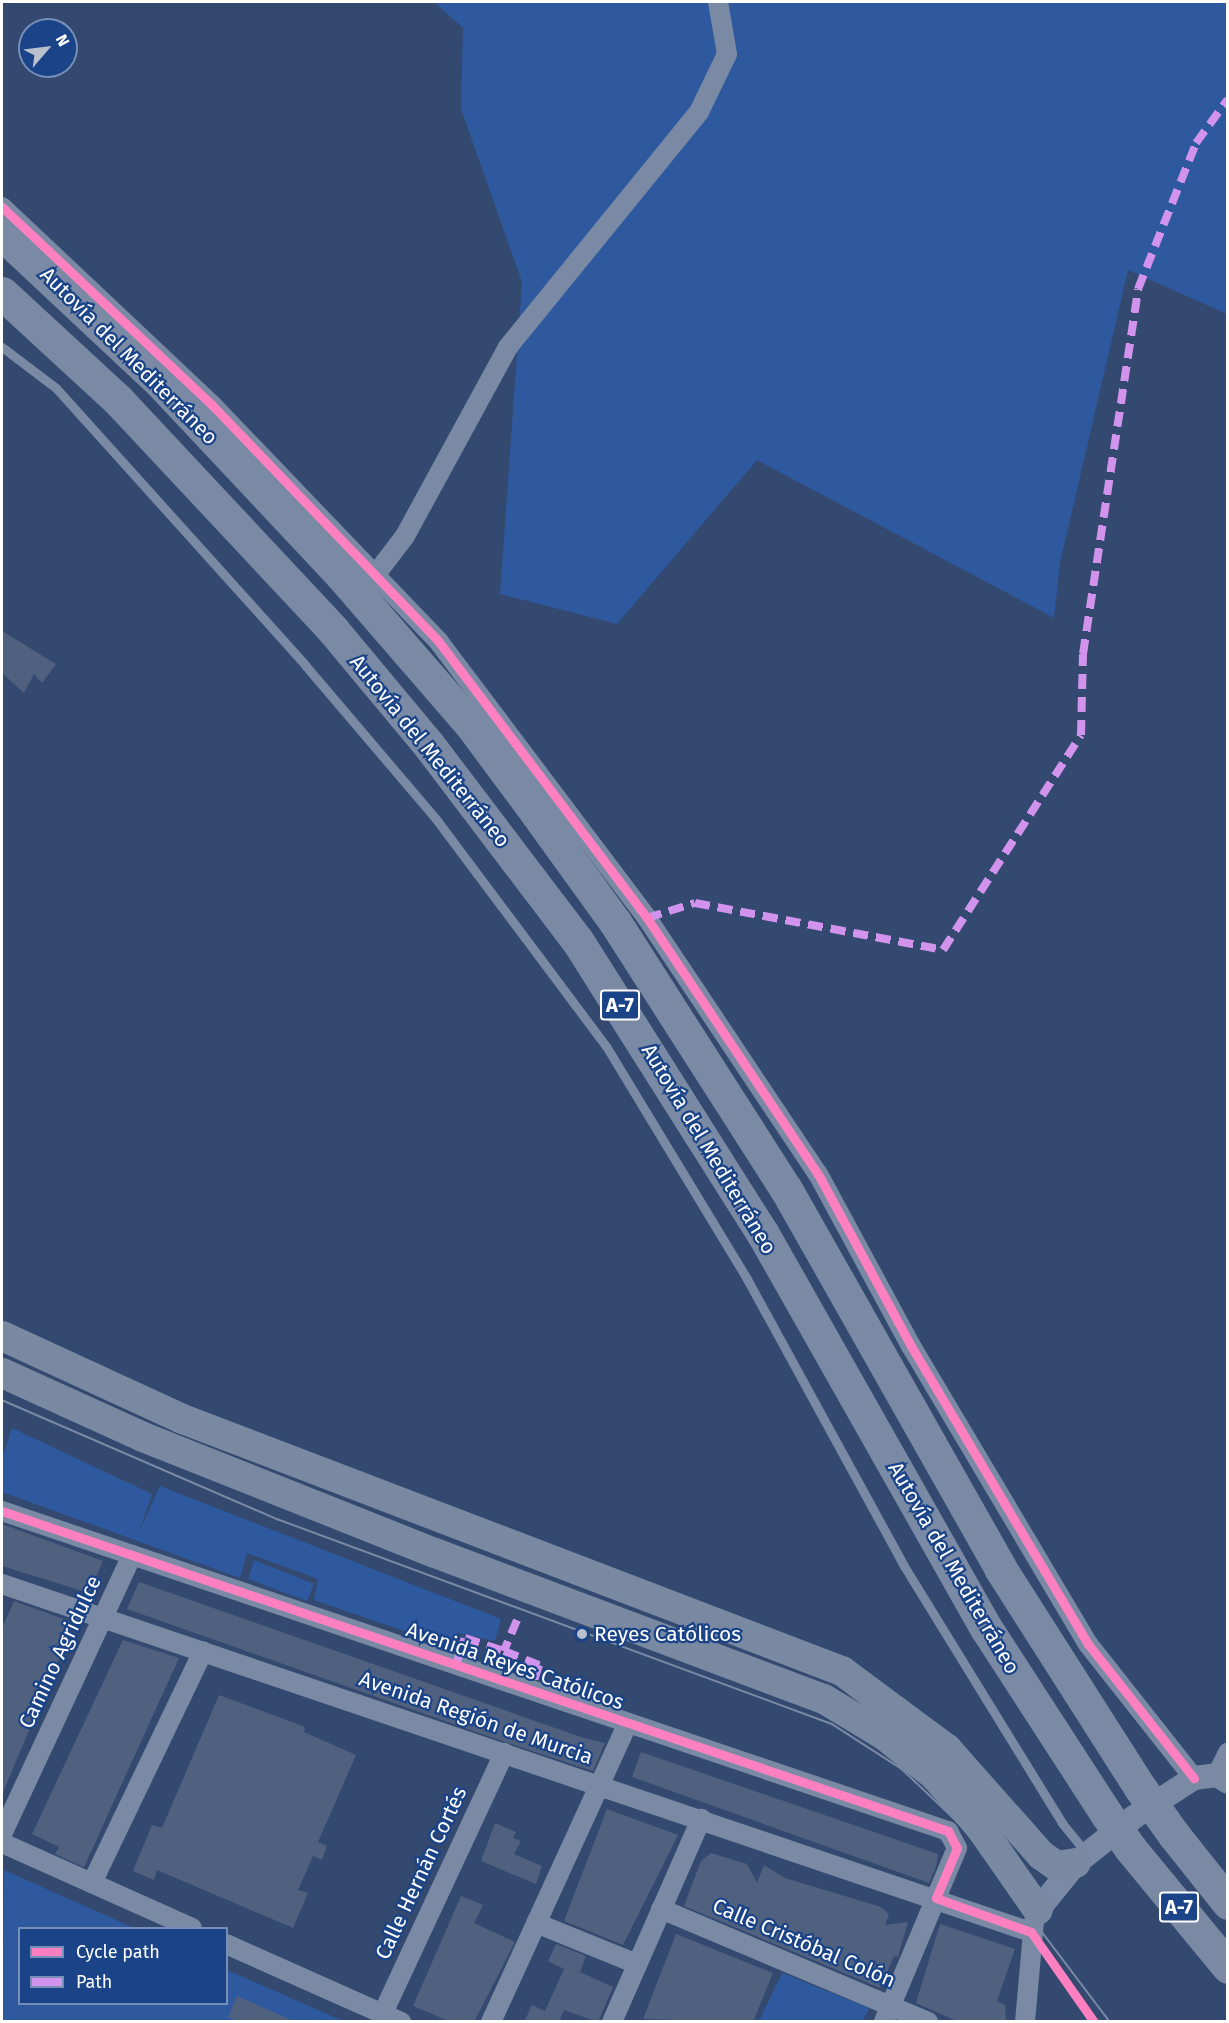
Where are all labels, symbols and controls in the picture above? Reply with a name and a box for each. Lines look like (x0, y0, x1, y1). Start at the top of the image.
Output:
north arrow (18, 18, 78, 78)
text: N (52, 31, 73, 49)
street label: Autovía del Mediterráneo (35, 262, 223, 450)
street label: Autovía del Mediterráneo (345, 650, 515, 852)
road number: A-7 (599, 988, 641, 1022)
street label: Autovía del Mediterráneo (636, 1039, 782, 1259)
street label: Autovía del Mediterráneo (883, 1458, 1025, 1678)
street label: Camino Agridulce (14, 1571, 106, 1733)
street label: Avenida Reyes Católicos (403, 1617, 627, 1715)
place label: Reyes Católicos (594, 1621, 741, 1647)
marker: Reyes Católicos (575, 1627, 589, 1641)
street label: Avenida Región de Murcia (356, 1666, 596, 1770)
street label: Calle Hernán Cortés (370, 1783, 472, 1963)
road number: A-7 (1158, 1890, 1200, 1924)
street label: Calle Cristóbal Colón (709, 1893, 899, 1993)
legend (18, 1927, 228, 2005)
text: Cycle path (76, 1941, 160, 1963)
text: Path (76, 1971, 112, 1993)

